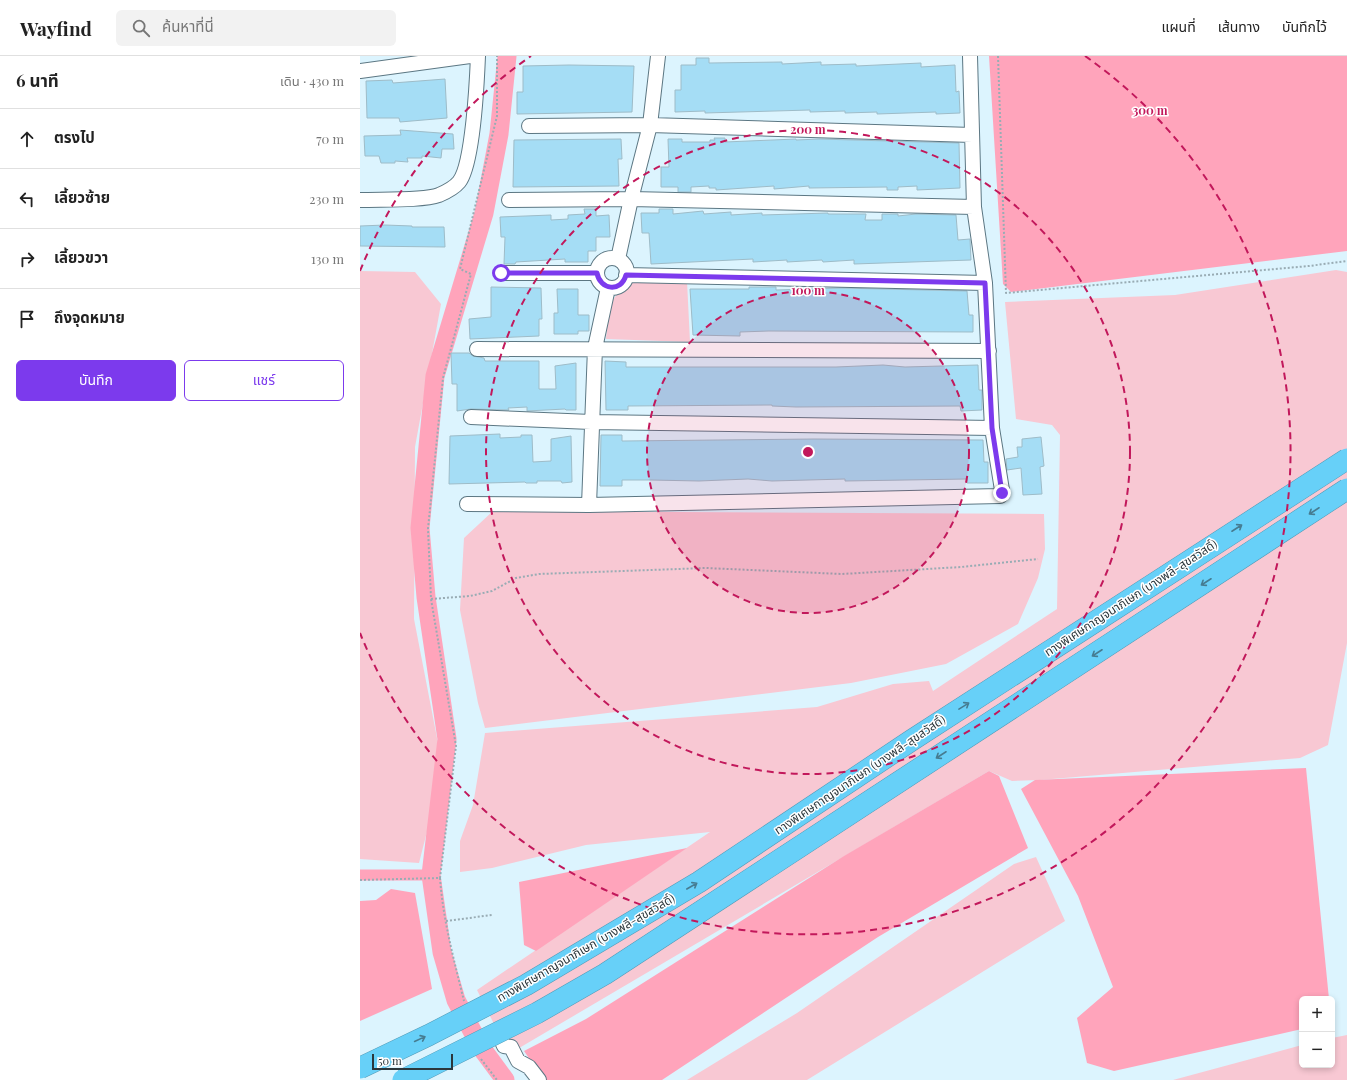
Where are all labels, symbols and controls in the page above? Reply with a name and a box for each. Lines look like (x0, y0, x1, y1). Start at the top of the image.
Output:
search box (116, 10, 396, 46)
text: Wayfind (20, 15, 92, 41)
text: ค้นหาที่นี่ (162, 16, 214, 36)
icon: search (130, 17, 152, 39)
text: แผนที่ (1162, 17, 1196, 36)
text: เส้นทาง (1218, 17, 1260, 36)
text: บันทึกไว้ (1282, 17, 1327, 36)
text: 6 นาที (16, 69, 59, 91)
text: เดิน · 430 m (280, 72, 344, 89)
text: 300 m (1133, 102, 1168, 118)
text: 200 m (790, 121, 826, 137)
text: ตรงไป (54, 127, 95, 147)
icon: ahead (16, 128, 38, 150)
text: 70 m (316, 130, 344, 147)
text: เลี้ยวซ้าย (54, 187, 110, 207)
icon: left (16, 188, 38, 210)
text: 230 m (309, 190, 344, 207)
text: เลี้ยวขวา (54, 247, 108, 267)
icon: right (16, 248, 38, 270)
text: 130 m (311, 250, 344, 267)
route start (492, 264, 510, 282)
text: 100 m (791, 282, 825, 298)
text: ถึงจุดหมาย (54, 307, 125, 327)
icon: arrive (16, 308, 38, 330)
button: บันทึก (16, 360, 176, 401)
button: แชร์ (184, 360, 344, 401)
centre of rings (801, 445, 815, 459)
route end (993, 484, 1011, 502)
one-way arrow (1309, 507, 1320, 515)
one-way arrow (1231, 524, 1243, 532)
street label: ทางพิเศษกาญจนาภิเษก (บางพลี-สุขสวัสดิ์) (1041, 535, 1220, 659)
one-way arrow (1201, 578, 1212, 586)
one-way arrow (1092, 649, 1103, 657)
one-way arrow (958, 702, 970, 710)
street label: ทางพิเศษกาญจนาภิเษก (บางพลี-สุขสวัสดิ์) (771, 711, 948, 838)
one-way arrow (936, 751, 947, 759)
one-way arrow (686, 882, 698, 890)
street label: ทางพิเศษกาญจนาภิเษก (บางพลี-สุขสวัสดิ์) (494, 889, 677, 1005)
map controls (1299, 996, 1335, 1068)
button: + (1299, 996, 1335, 1032)
button: − (1299, 1032, 1335, 1068)
one-way arrow (414, 1035, 426, 1043)
scale bar (372, 1052, 453, 1071)
text: 50 m (378, 1053, 402, 1068)

